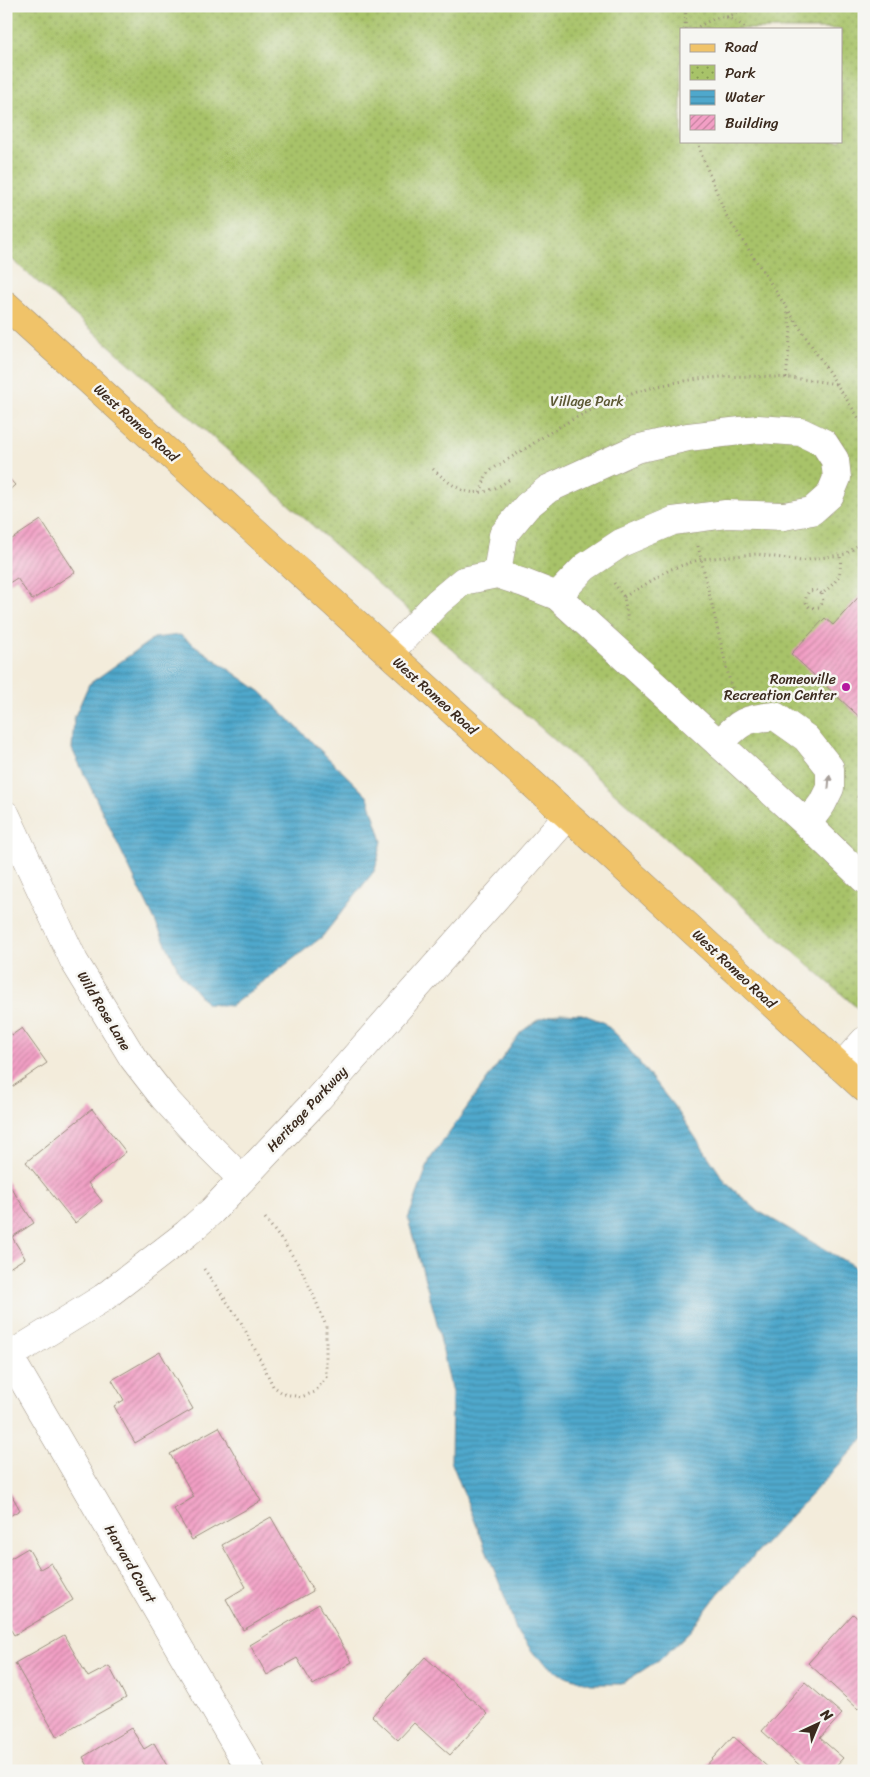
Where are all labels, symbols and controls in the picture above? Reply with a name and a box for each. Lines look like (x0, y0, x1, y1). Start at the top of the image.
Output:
legend (680, 28, 842, 142)
text: Road (725, 34, 758, 60)
text: Park (725, 60, 756, 86)
text: Water (725, 84, 765, 110)
text: Building (725, 110, 779, 136)
street label: West Romeo Road (88, 378, 186, 469)
park label: Village Park (550, 389, 624, 414)
street label: West Romeo Road (387, 651, 485, 742)
place label: Romeoville Recreation Center (724, 667, 837, 708)
marker: Romeoville Recreation Center (840, 681, 852, 693)
one-way arrow (825, 774, 833, 790)
street label: West Romeo Road (686, 923, 783, 1016)
street label: Wild Rose Lane (70, 966, 138, 1056)
street label: Heritage Parkway (260, 1060, 354, 1158)
street label: Harvard Court (97, 1520, 163, 1609)
north arrow (792, 1700, 842, 1750)
text: N (814, 1702, 839, 1728)

